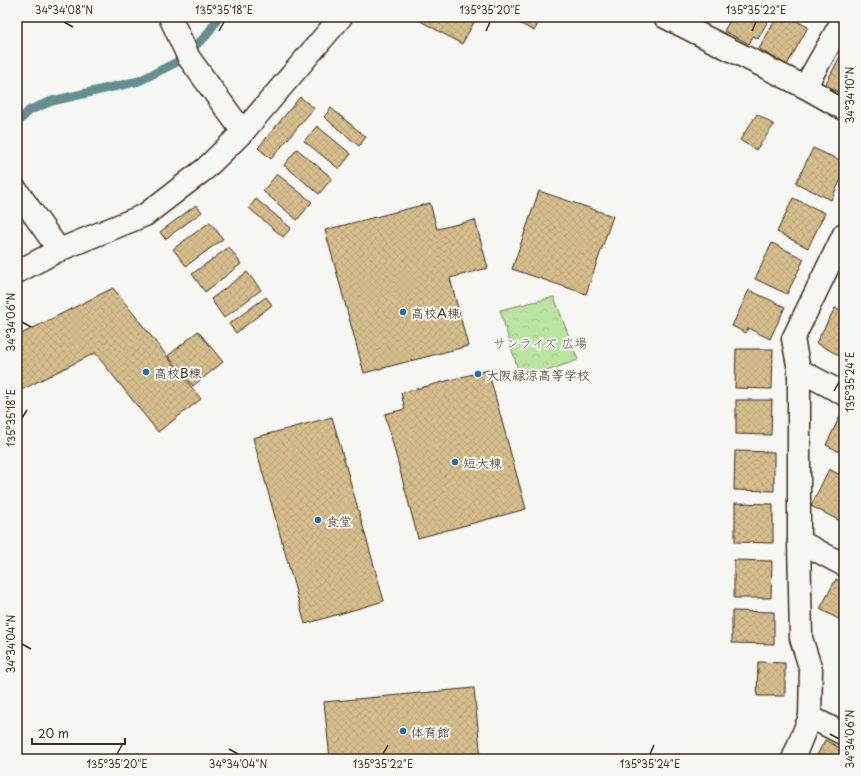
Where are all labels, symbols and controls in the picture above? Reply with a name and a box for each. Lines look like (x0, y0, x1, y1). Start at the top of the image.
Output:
text: 34°34'08"N (35, 2, 93, 17)
text: 135°35'18"E (195, 2, 253, 17)
text: 135°35'20"E (459, 2, 521, 17)
text: 135°35'22"E (726, 2, 786, 17)
text: 34°34'10"N (842, 67, 857, 123)
text: 34°34'06"N (3, 292, 18, 351)
place label: 高校A棟 (411, 303, 460, 322)
marker: 高校A棟 (398, 307, 408, 317)
park label: サンライズ 広場 (493, 333, 587, 352)
text: 135°35'24"E (842, 352, 857, 412)
place label: 高校B棟 (154, 363, 202, 382)
place label: 大阪緑涼高等学校 (486, 365, 590, 384)
marker: 高校B棟 (141, 367, 151, 377)
marker: 大阪緑涼高等学校 (473, 369, 483, 379)
text: 135°35'18"E (3, 389, 18, 447)
place label: 短大棟 (463, 453, 502, 472)
marker: 短大棟 (450, 457, 460, 467)
place label: 食堂 (326, 511, 352, 530)
marker: 食堂 (313, 515, 323, 525)
text: 34°34'04"N (3, 615, 18, 673)
text: 34°34'06"N (842, 709, 857, 768)
scale bar (32, 720, 125, 746)
place label: 体育館 (411, 722, 450, 741)
text: 20 m (38, 724, 69, 742)
marker: 体育館 (398, 726, 408, 736)
text: 135°35'20"E (86, 756, 148, 771)
text: 34°34'04"N (209, 756, 267, 771)
text: 135°35'22"E (353, 756, 413, 771)
text: 135°35'24"E (620, 756, 680, 771)

